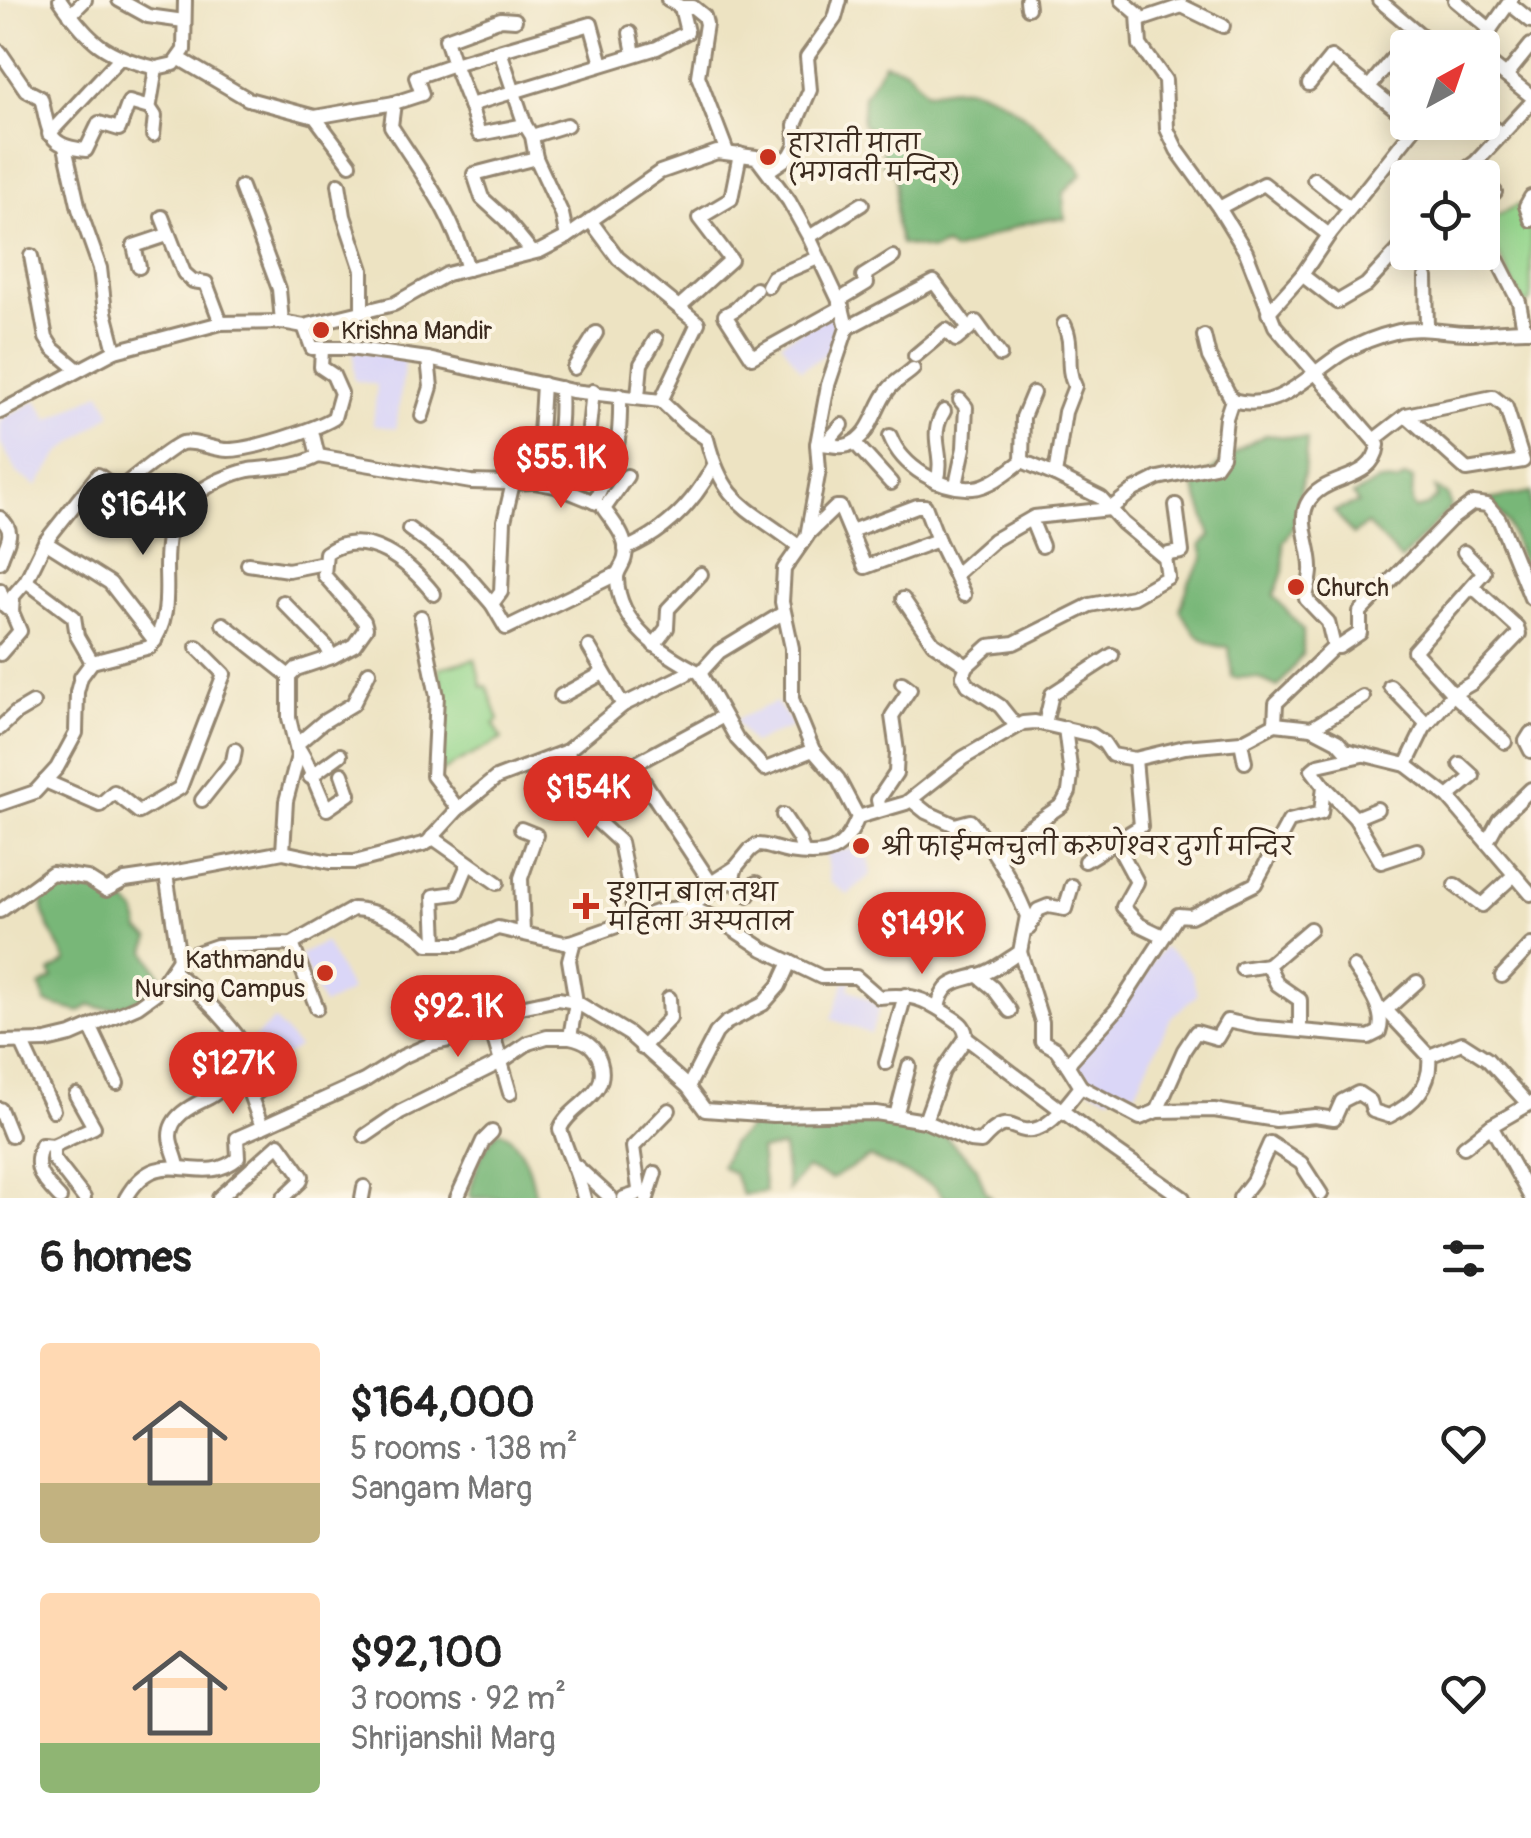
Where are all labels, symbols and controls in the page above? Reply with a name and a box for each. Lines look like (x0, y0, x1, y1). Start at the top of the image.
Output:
north arrow (1390, 30, 1500, 140)
map controls (1390, 30, 1500, 270)
place label: हाराती माता (भगवती मन्दिर) (786, 125, 961, 189)
marker: हाराती माता (भगवती मन्दिर) (757, 146, 779, 168)
button: locate (1390, 160, 1500, 270)
place label: Krishna Mandir (341, 316, 492, 347)
marker: Krishna Mandir (310, 319, 332, 341)
pin: $55.1K (480, 426, 642, 511)
text: $55.1K (516, 438, 606, 478)
pin: $164K (73, 473, 213, 558)
text: $164K (100, 485, 186, 525)
place label: Church (1316, 573, 1389, 604)
marker: Church (1285, 576, 1307, 598)
pin: $154K (518, 756, 658, 841)
text: $154K (545, 768, 631, 808)
place label: श्री फाईमलचुली करुणेश्वर दुर्गा मन्दिर (881, 826, 1295, 866)
marker: श्री फाईमलचुली करुणेश्वर दुर्गा मन्दिर (850, 835, 872, 857)
place label: इशान बाल तथा महिला अस्पताल (606, 878, 794, 938)
pin: $149K (852, 892, 992, 977)
marker: इशान बाल तथा महिला अस्पताल (573, 893, 599, 919)
text: $149K (880, 904, 964, 944)
place label: Kathmandu Nursing Campus (134, 945, 305, 1005)
marker: Kathmandu Nursing Campus (314, 962, 336, 984)
pin: $92.1K (377, 975, 539, 1060)
text: $92.1K (413, 987, 503, 1027)
pin: $127K (163, 1032, 303, 1117)
text: $127K (191, 1044, 275, 1084)
icon: filters (1436, 1231, 1491, 1286)
text: 6 homes (40, 1232, 191, 1284)
text: $164,000 (350, 1377, 535, 1429)
icon: home (120, 1383, 240, 1503)
icon: heart (1436, 1416, 1491, 1471)
text: 5 rooms · 138 m² (350, 1429, 578, 1469)
text: Sangam Marg (350, 1469, 532, 1509)
text: $92,100 (350, 1627, 502, 1679)
icon: home (120, 1633, 240, 1753)
icon: heart (1436, 1666, 1491, 1721)
text: 3 rooms · 92 m² (350, 1679, 566, 1719)
text: Shrijanshil Marg (350, 1719, 556, 1759)

